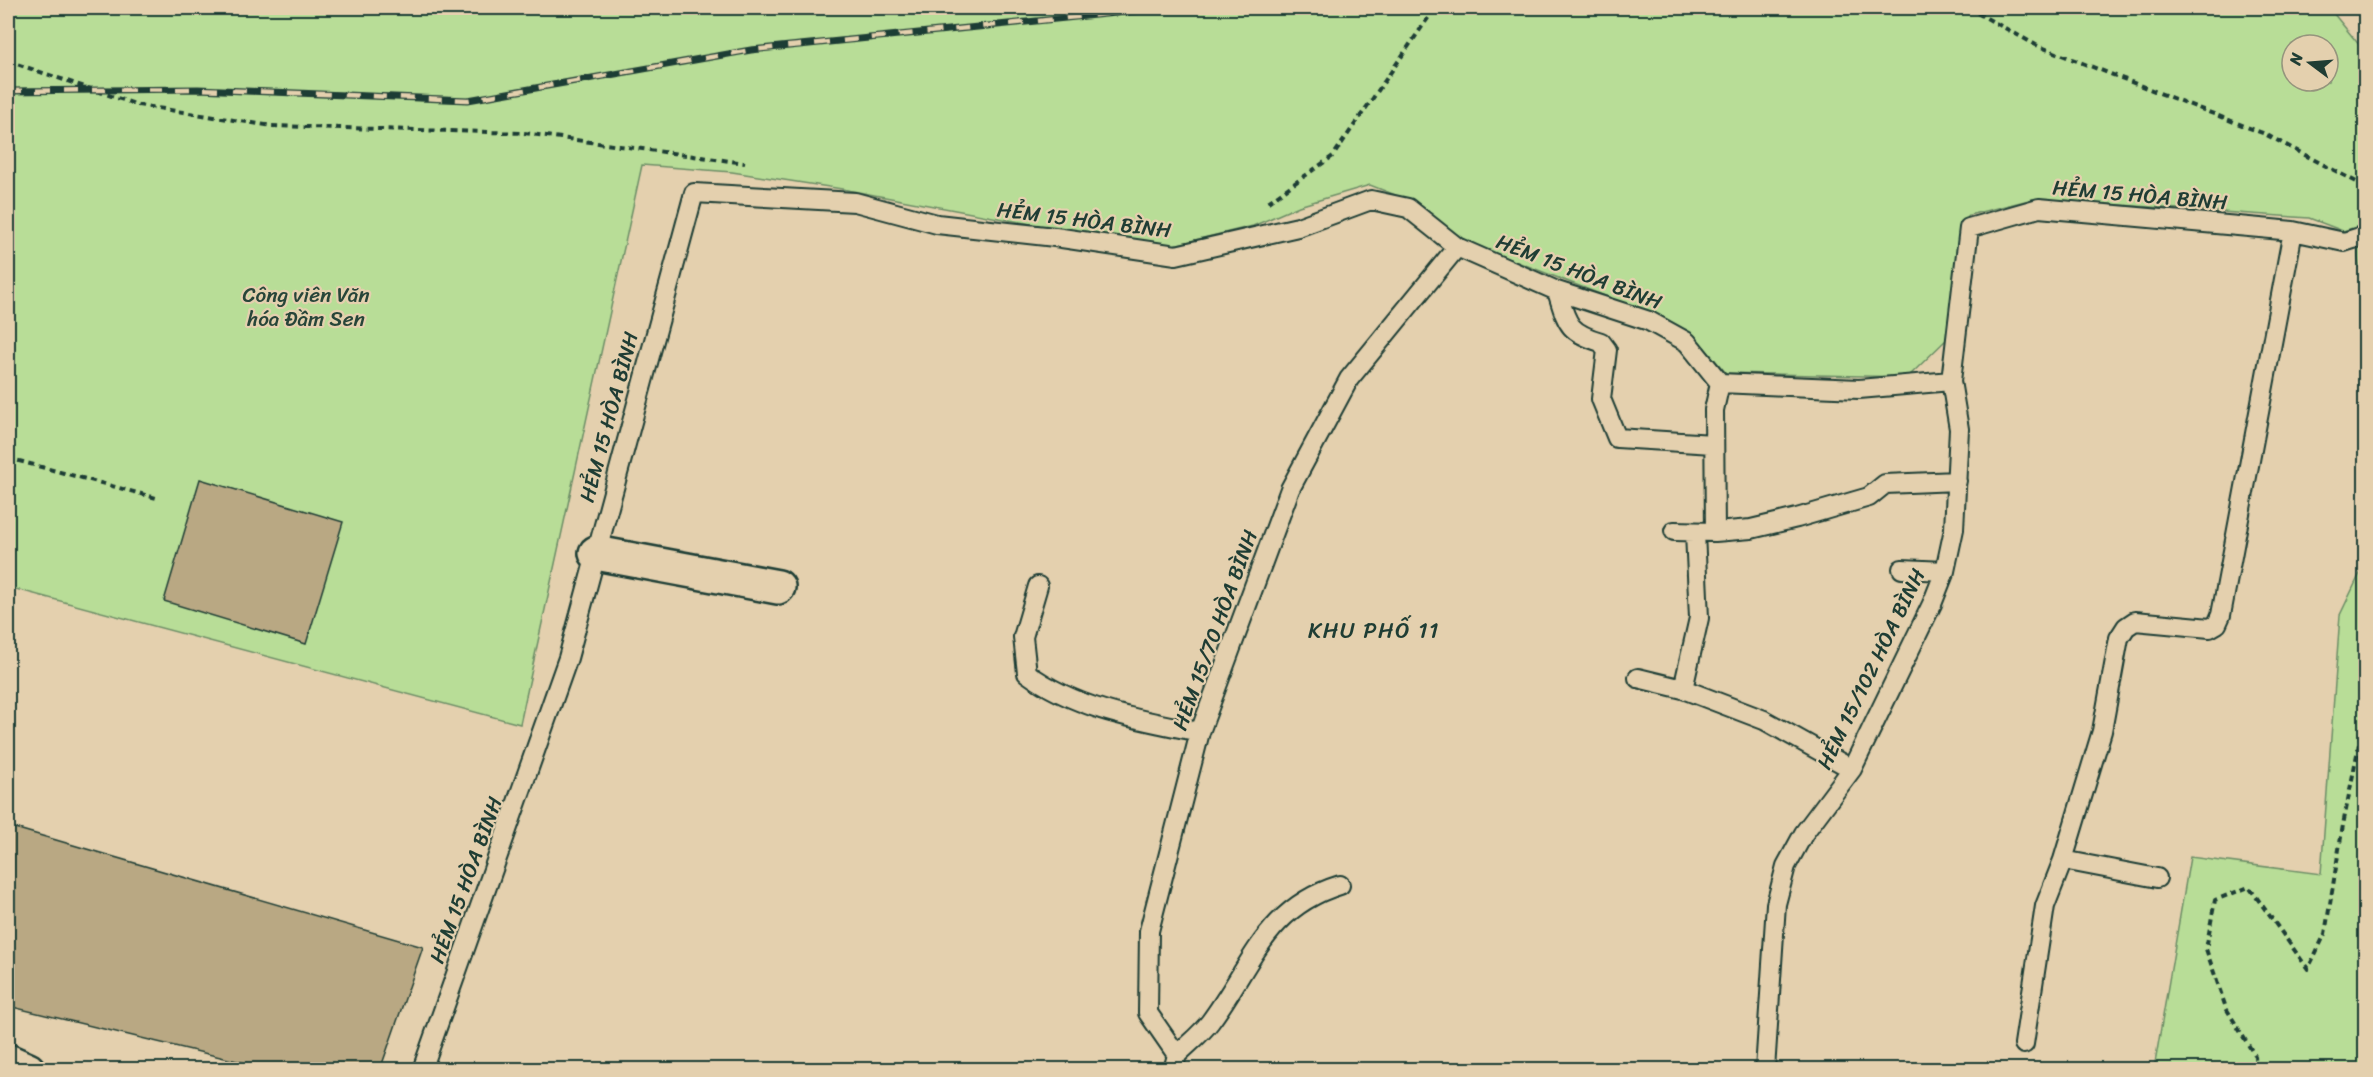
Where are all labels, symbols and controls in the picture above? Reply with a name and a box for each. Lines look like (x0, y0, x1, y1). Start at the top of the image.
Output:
north arrow (2280, 33, 2340, 93)
text: N (2280, 49, 2312, 69)
street label: HẺM 15 HÒA BÌNH (2051, 168, 2229, 222)
street label: HẺM 15 HÒA BÌNH (995, 190, 1173, 250)
street label: HẺM 15 HÒA BÌNH (1490, 223, 1668, 321)
park label: Công viên Văn hóa Đầm Sen (242, 276, 370, 338)
street label: HẺM 15 HÒA BÌNH (568, 327, 650, 507)
street label: HẺM 15/70 HÒA BÌNH (1161, 524, 1269, 736)
street label: HẺM 15/102 HÒA BÌNH (1806, 562, 1936, 776)
district label: KHU PHỐ 11 (1308, 611, 1440, 650)
street label: HẺM 15 HÒA BÌNH (418, 791, 514, 969)

